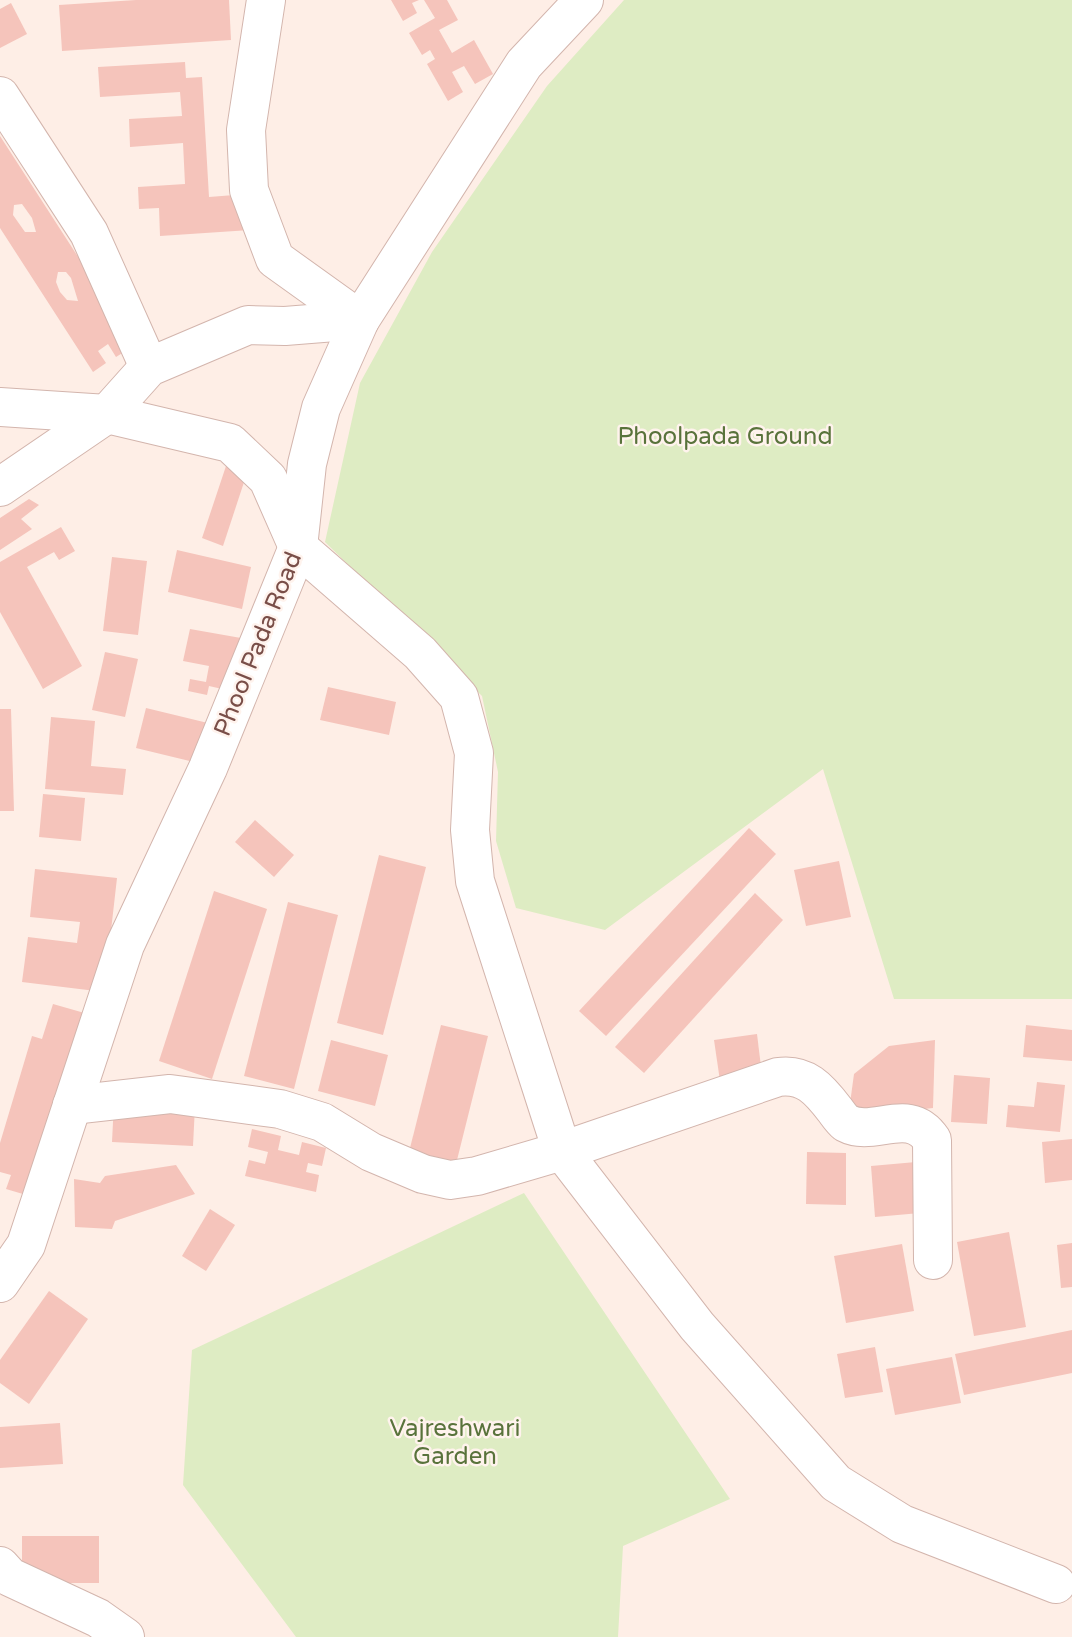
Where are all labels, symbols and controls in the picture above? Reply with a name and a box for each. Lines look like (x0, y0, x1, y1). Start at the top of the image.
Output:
park label: Phoolpada Ground (617, 422, 833, 451)
street label: Phool Pada Road (208, 548, 308, 740)
park label: Vajreshwari Garden (390, 1414, 520, 1471)

